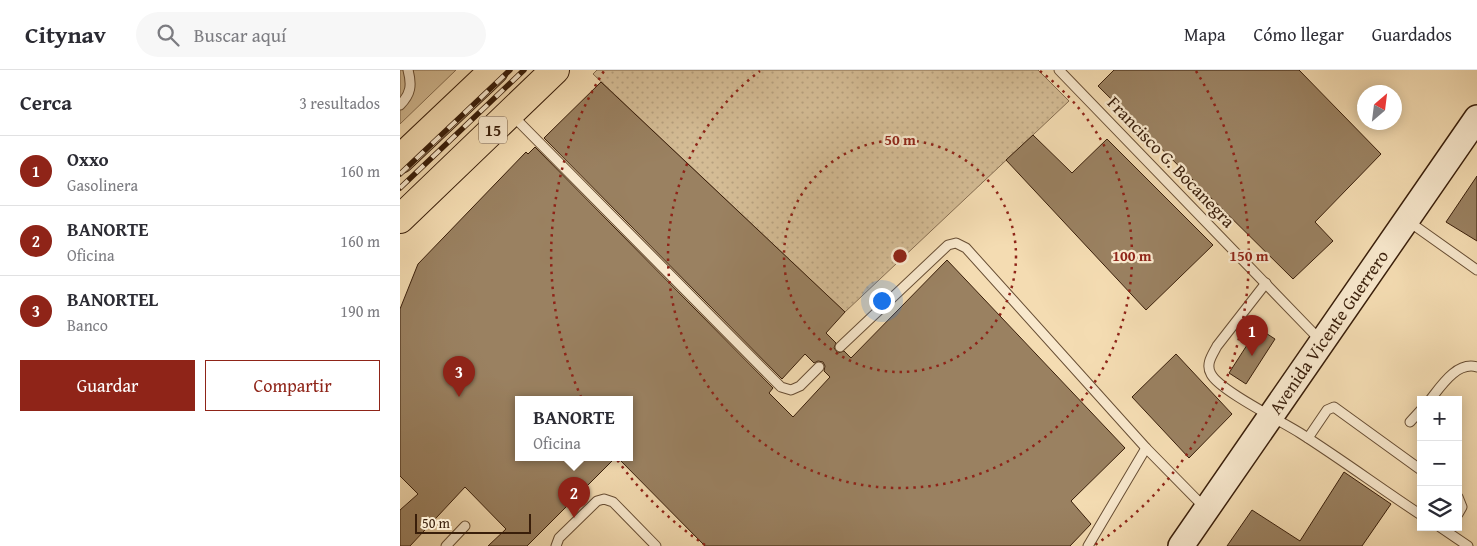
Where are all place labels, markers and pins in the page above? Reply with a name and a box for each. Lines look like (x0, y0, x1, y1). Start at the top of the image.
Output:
centre of rings (891, 247, 909, 265)
pin: 1 (1236, 315, 1268, 356)
pin: 3 (443, 356, 475, 397)
pin: 2 (558, 477, 590, 518)

